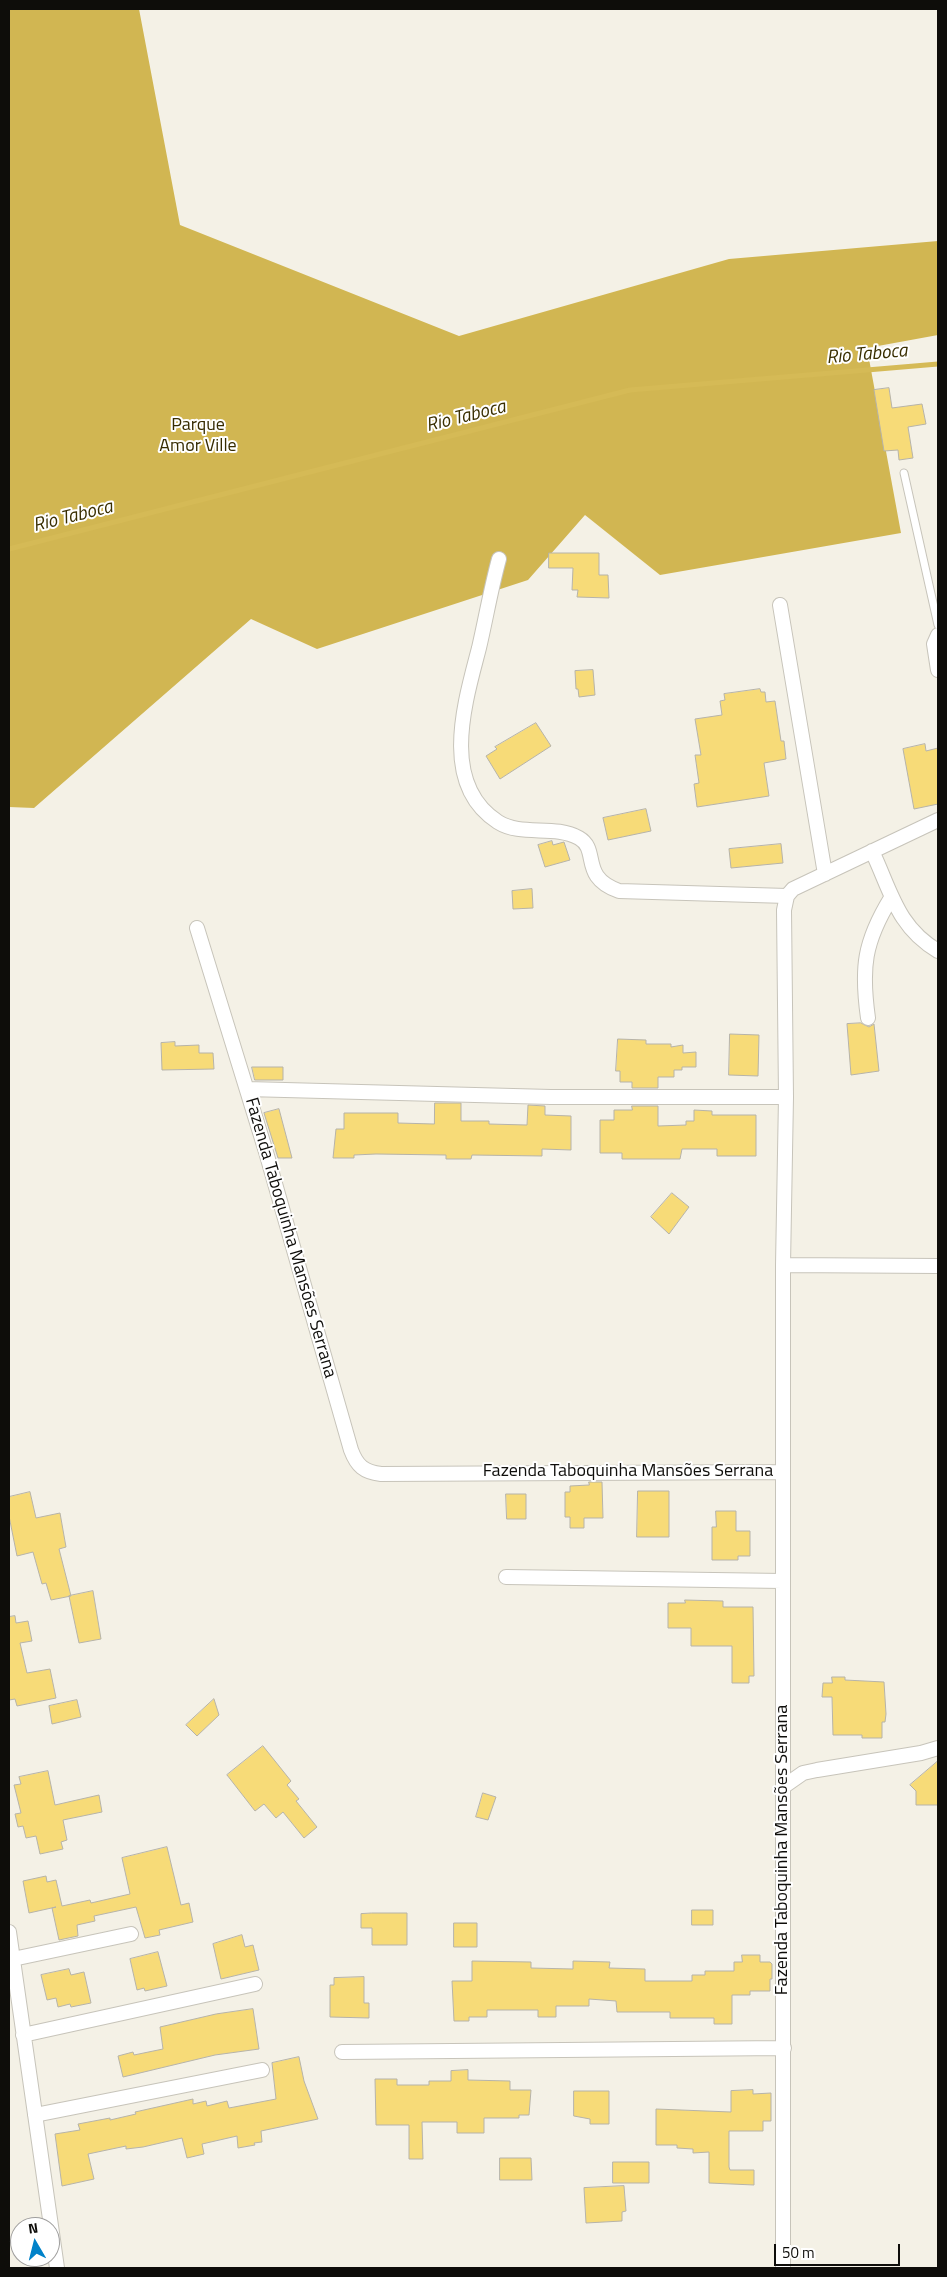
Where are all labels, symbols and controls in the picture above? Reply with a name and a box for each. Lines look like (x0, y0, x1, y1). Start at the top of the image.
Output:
water label: Rio Taboca (826, 340, 908, 370)
water label: Rio Taboca (424, 396, 508, 438)
park label: Parque Amor Ville (159, 415, 237, 458)
water label: Rio Taboca (31, 496, 115, 538)
street label: Fazenda Taboquinha Mansões Serrana (240, 1095, 340, 1381)
street label: Fazenda Taboquinha Mansões Serrana (483, 1461, 773, 1483)
street label: Fazenda Taboquinha Mansões Serrana (772, 1705, 794, 1995)
north arrow (10, 2217, 60, 2267)
text: N (27, 2217, 39, 2239)
scale bar (777, 2234, 903, 2266)
text: 50 m (782, 2241, 815, 2264)

